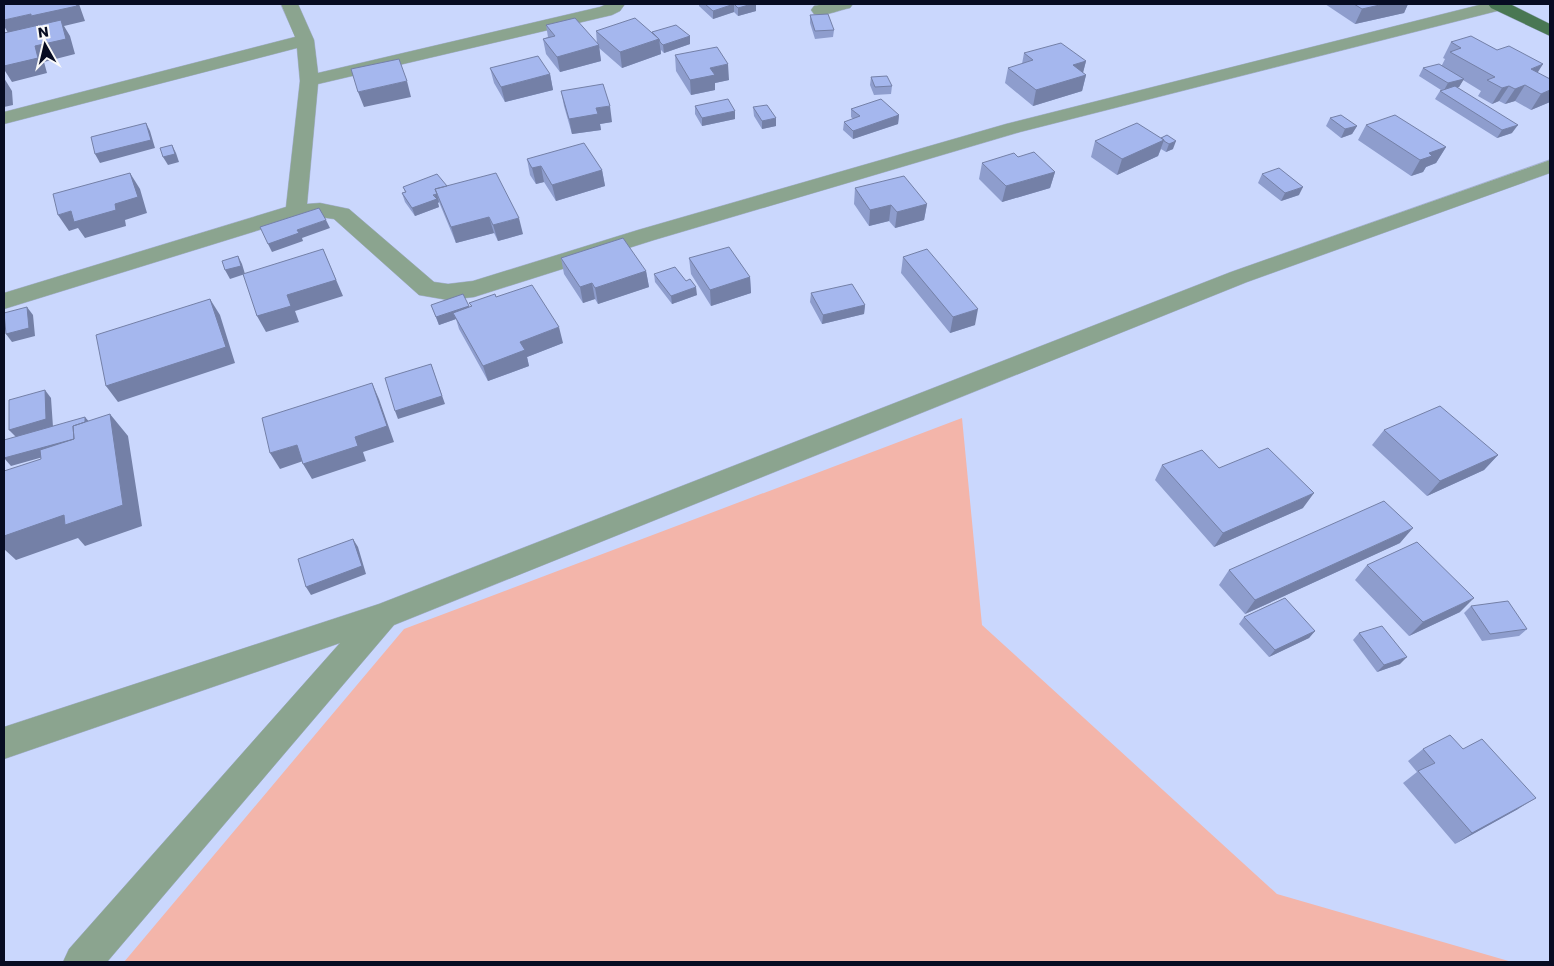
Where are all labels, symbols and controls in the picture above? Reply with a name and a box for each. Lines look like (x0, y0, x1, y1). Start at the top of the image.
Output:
north arrow (20, 20, 70, 70)
text: N (37, 21, 50, 43)

